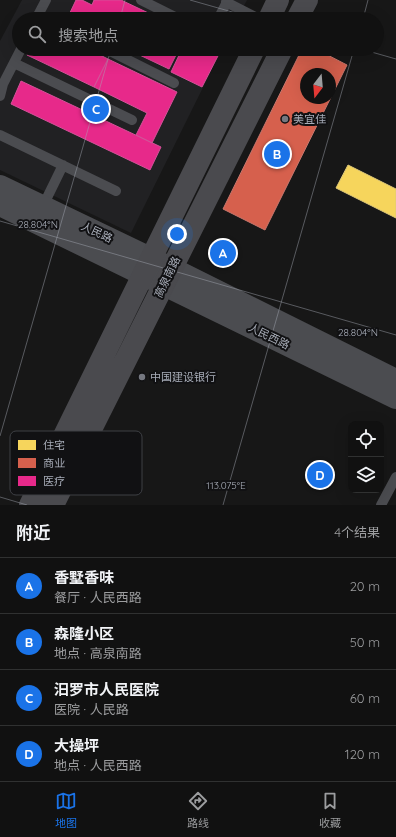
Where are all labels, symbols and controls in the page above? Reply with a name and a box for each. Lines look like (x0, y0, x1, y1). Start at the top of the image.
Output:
search box (12, 12, 384, 56)
icon: search (26, 23, 48, 45)
text: 搜索地点 (58, 26, 118, 45)
north arrow (300, 68, 336, 104)
pin: C (83, 94, 109, 124)
place label: 美宜佳 (293, 112, 326, 126)
marker: 美宜佳 (280, 114, 290, 124)
pin: B (264, 139, 290, 169)
text: 28.804°N (18, 218, 58, 231)
street label: 人民路 (79, 219, 115, 245)
your location (167, 224, 187, 244)
pin: A (210, 238, 236, 268)
street label: 高泉南路 (151, 254, 183, 300)
street label: 人民西路 (246, 320, 292, 352)
text: 28.804°N (338, 326, 378, 339)
place label: 中国建设银行 (150, 370, 216, 384)
marker: 中国建设银行 (137, 372, 147, 382)
map controls (348, 421, 384, 493)
button: locate (348, 421, 384, 457)
legend (10, 431, 142, 495)
text: 住宅 (43, 438, 65, 452)
text: 商业 (43, 456, 65, 470)
button: layers (348, 457, 384, 493)
pin: D (307, 460, 333, 490)
text: 医疗 (43, 474, 65, 488)
text: 113.075°E (206, 479, 246, 492)
text: 附近 (16, 522, 50, 543)
text: 4个结果 (334, 524, 380, 540)
text: 香墅香味 (54, 568, 114, 587)
text: A (25, 578, 33, 594)
text: 20 m (350, 578, 380, 594)
text: 餐厅 · 人民西路 (54, 589, 142, 605)
text: 森隆小区 (54, 624, 114, 643)
text: B (25, 634, 33, 650)
text: 50 m (350, 634, 380, 650)
text: 地点 · 高泉南路 (54, 645, 142, 661)
text: 汨罗市人民医院 (54, 680, 159, 699)
text: C (25, 690, 33, 706)
text: 60 m (350, 690, 380, 706)
text: 医院 · 人民路 (54, 701, 129, 717)
text: 大操坪 (54, 736, 99, 755)
text: D (24, 746, 34, 762)
text: 120 m (345, 746, 380, 762)
text: 地点 · 人民西路 (54, 757, 142, 773)
tab: 地图 (55, 790, 77, 830)
tab: 路线 (187, 790, 209, 830)
tab: 收藏 (319, 790, 341, 830)

